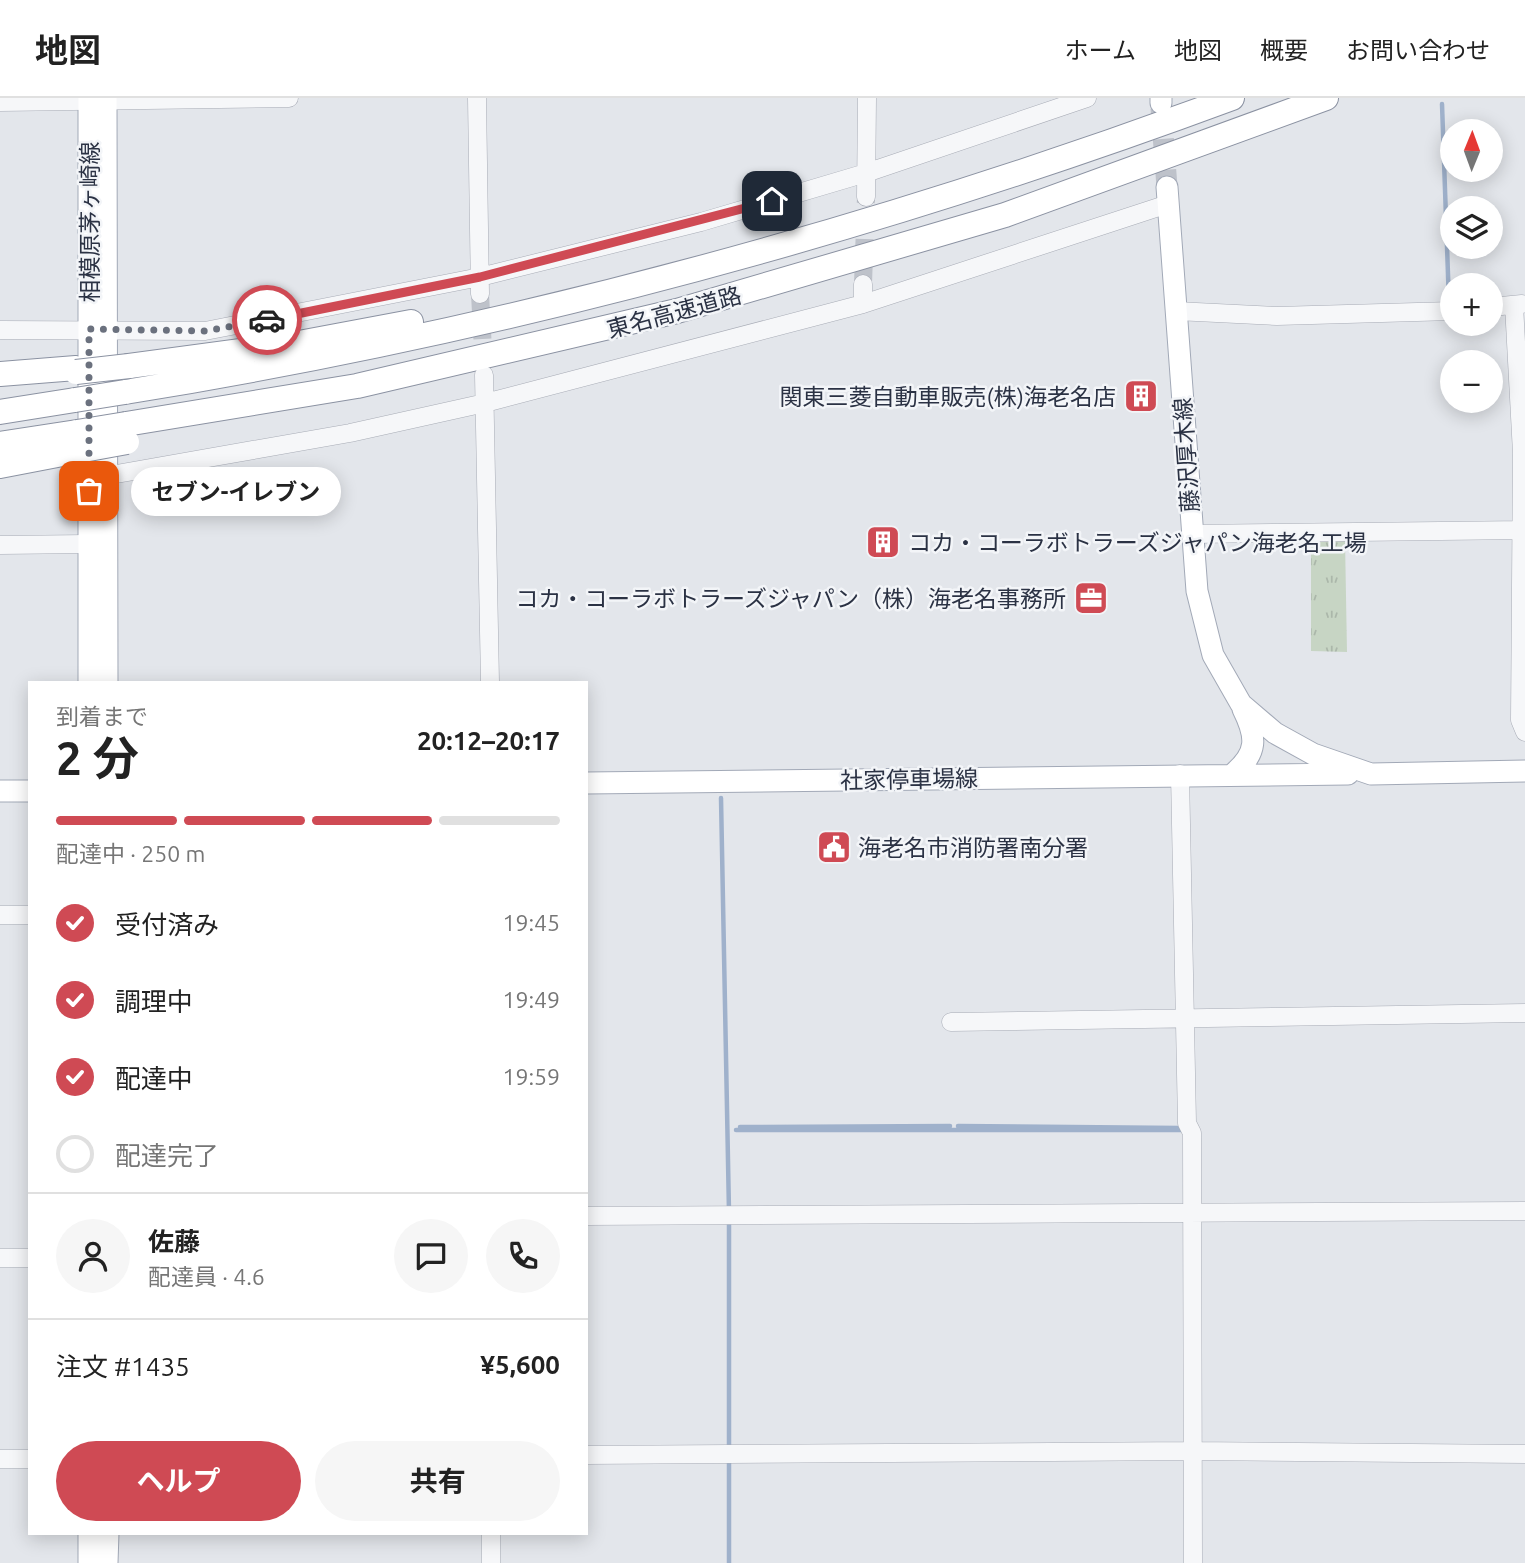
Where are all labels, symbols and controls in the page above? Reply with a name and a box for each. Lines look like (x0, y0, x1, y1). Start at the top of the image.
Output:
text: 地図 (35, 31, 101, 68)
text: ホーム (1065, 37, 1136, 64)
text: 地図 (1174, 37, 1222, 64)
text: 概要 (1260, 37, 1308, 64)
text: お問い合わせ (1346, 37, 1490, 64)
north arrow (1440, 119, 1503, 182)
map controls (1440, 119, 1503, 413)
street label: 相模原茅ヶ崎線 (77, 142, 102, 303)
pin (742, 171, 802, 231)
icon: home (753, 182, 791, 220)
button: layers (1440, 196, 1503, 259)
button: + (1440, 273, 1503, 336)
street label: 東名高速道路 (604, 282, 744, 342)
courier (232, 285, 302, 355)
icon: car (248, 301, 286, 339)
button: − (1440, 350, 1503, 413)
building icon: 関東三菱自動車販売(株)海老名店 (1122, 377, 1160, 415)
place label: 関東三菱自動車販売(株)海老名店 (780, 384, 1116, 410)
street label: 藤沢厚木線 (1170, 397, 1202, 513)
pin (59, 461, 119, 521)
callout: セブン-イレブン (131, 466, 341, 516)
icon: bag (70, 472, 108, 510)
text: セブン-イレブン (152, 479, 320, 504)
building icon: コカ・コーラボトラーズジャパン海老名工場 (864, 523, 902, 561)
place label: コカ・コーラボトラーズジャパン海老名工場 (908, 530, 1367, 555)
office icon: コカ・コーラボトラーズジャパン（株）海老名事務所 (1072, 579, 1110, 617)
place label: コカ・コーラボトラーズジャパン（株）海老名事務所 (515, 586, 1066, 611)
text: 到着まで (56, 704, 148, 729)
text: 20:12–20:17 (417, 726, 560, 755)
text: 2 分 (56, 732, 139, 784)
street label: 社家停車場線 (840, 765, 978, 793)
public building icon: 海老名市消防署南分署 (815, 828, 853, 866)
place label: 海老名市消防署南分署 (858, 835, 1088, 860)
text: 配達中 · 250 m (56, 841, 205, 866)
icon: check (56, 904, 94, 942)
text: 受付済み (115, 910, 219, 939)
text: 19:45 (502, 910, 560, 935)
icon: check (56, 981, 94, 1019)
text: 調理中 (115, 987, 193, 1016)
text: 19:49 (502, 987, 560, 1012)
icon: check (56, 1058, 94, 1096)
text: 配達中 (115, 1064, 193, 1093)
text: 19:59 (502, 1064, 560, 1089)
text: 配達完了 (115, 1141, 219, 1170)
button: person (56, 1219, 130, 1293)
button: chat (394, 1219, 468, 1293)
button: phone (486, 1219, 560, 1293)
text: 佐藤 (148, 1227, 200, 1256)
text: 配達員 · 4.6 (148, 1264, 265, 1289)
text: ¥5,600 (480, 1350, 560, 1379)
text: 注文 #1435 (56, 1352, 190, 1381)
button: ヘルプ (56, 1441, 301, 1521)
button: 共有 (315, 1441, 560, 1521)

